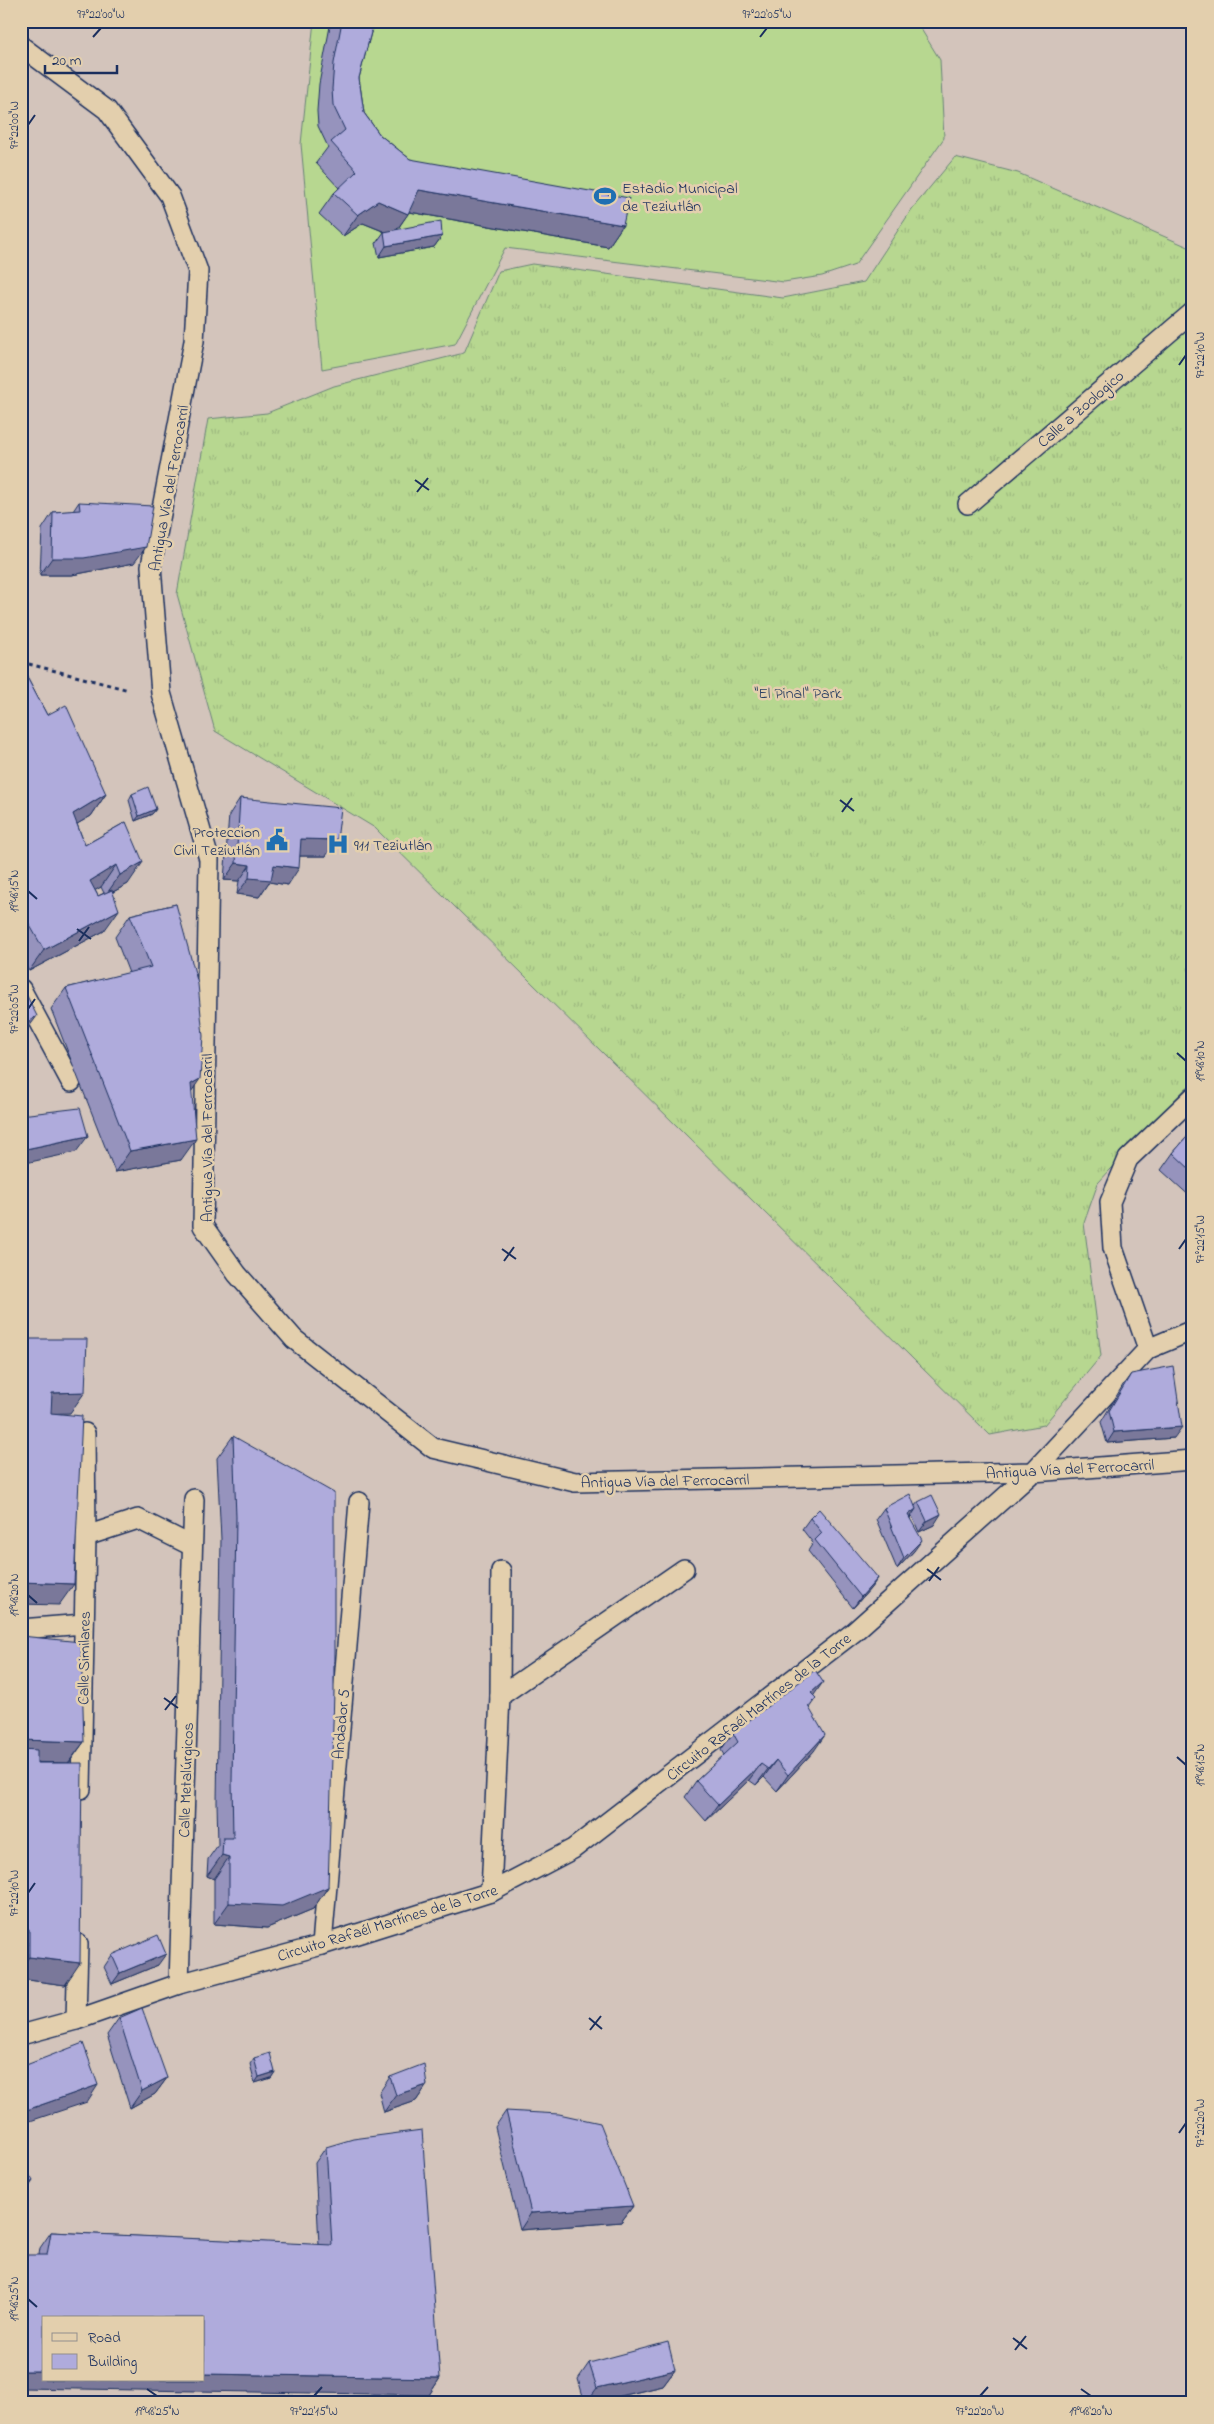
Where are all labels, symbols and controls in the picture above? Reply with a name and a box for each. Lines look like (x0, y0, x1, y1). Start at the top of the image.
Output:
text: 97°22'00"W (77, 6, 125, 24)
text: 97°22'05"W (742, 6, 792, 24)
scale bar (45, 42, 118, 74)
text: 20 m (52, 50, 82, 72)
text: 97°22'00"W (6, 101, 24, 149)
place label: Estadio Municipal de Teziutlán (622, 177, 738, 219)
sports icon: Estadio Municipal de Teziutlán (592, 183, 618, 209)
text: 97°22'10"W (1192, 332, 1210, 378)
street label: Calle a Zoologico (1033, 365, 1130, 454)
street label: Antigua Vía del Ferrocarril (144, 403, 196, 573)
park label: "El Pinal" Park (754, 682, 843, 706)
place label: Proteccion Civil Teziutlán (174, 821, 260, 863)
public building icon: Proteccion Civil Teziutlán (264, 827, 290, 853)
hospital icon: 911 Teziutlán (325, 831, 351, 857)
place label: 911 Teziutlán (354, 834, 432, 858)
text: 19°48'15"N (6, 870, 24, 912)
text: 97°22'05"W (6, 984, 24, 1034)
text: 19°48'10"N (1192, 1040, 1210, 1082)
street label: Antigua Vía del Ferrocarril (196, 1053, 220, 1222)
text: 97°22'15"W (1192, 1215, 1210, 1263)
street label: Antigua Vía del Ferrocarril (985, 1454, 1155, 1486)
street label: Antigua Vía del Ferrocarril (581, 1469, 750, 1495)
text: 19°48'20"N (6, 1573, 24, 1617)
street label: Calle Similares (72, 1611, 98, 1705)
street label: Circuito Rafaél Martínes de la Torre (662, 1627, 858, 1788)
street label: Andador 5 (327, 1688, 357, 1760)
street label: Calle Metalúrgicos (173, 1722, 201, 1838)
text: 19°48'15"N (1192, 1744, 1210, 1786)
text: 97°22'10"W (6, 1870, 24, 1916)
street label: Circuito Rafaél Martínes de la Torre (275, 1879, 501, 1969)
text: 97°22'20"W (1192, 2099, 1210, 2147)
text: 19°48'25"N (6, 2276, 24, 2322)
legend (42, 2316, 205, 2382)
text: Road (88, 2327, 121, 2349)
text: Building (87, 2351, 137, 2374)
text: 19°48'25"N (134, 2403, 180, 2421)
text: 97°22'15"W (290, 2403, 338, 2421)
text: 97°22'20"W (956, 2403, 1004, 2421)
text: 19°48'20"N (1069, 2403, 1113, 2421)

